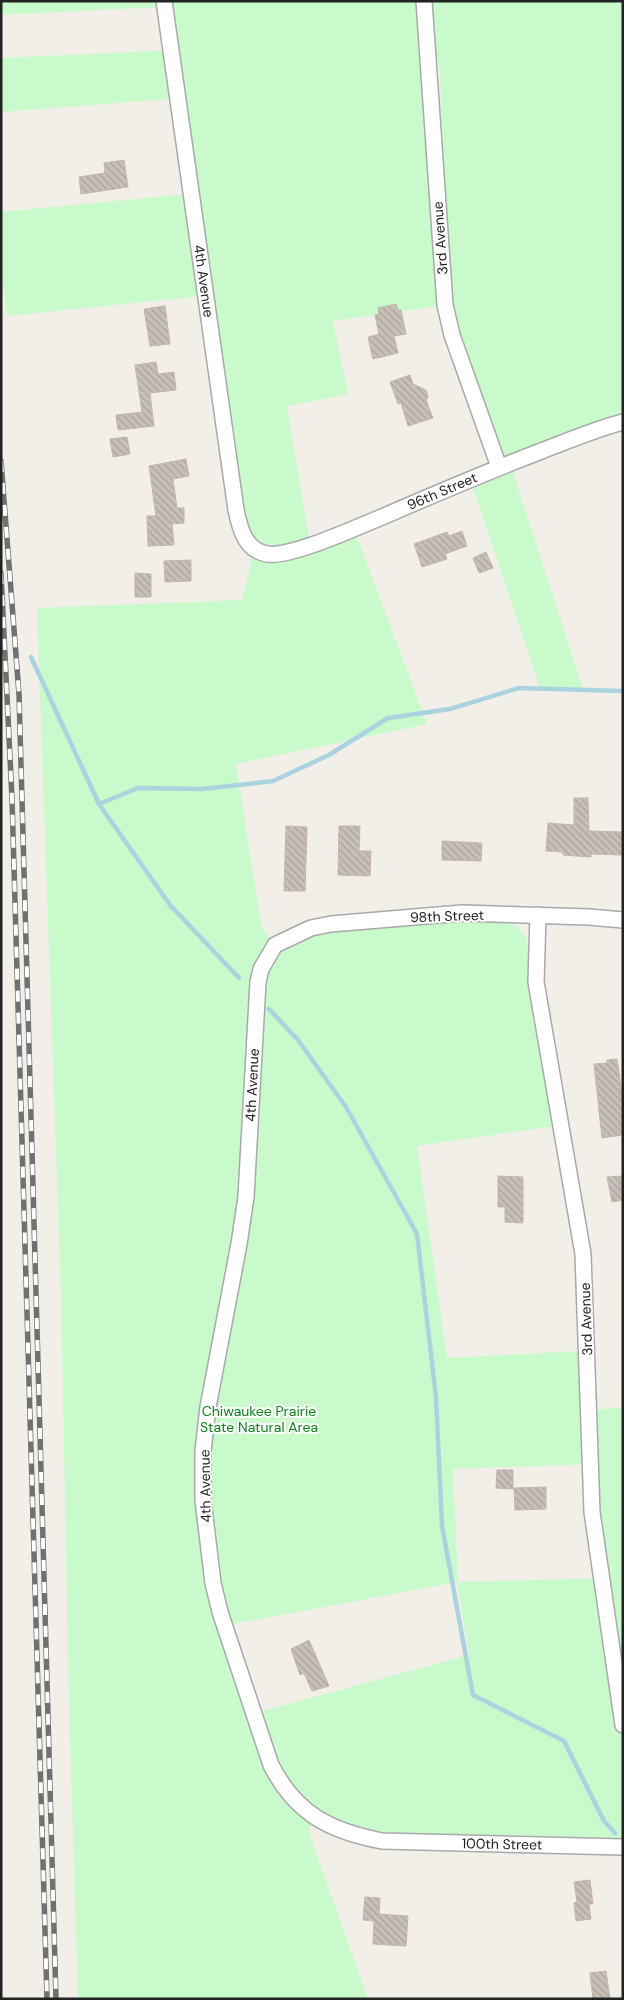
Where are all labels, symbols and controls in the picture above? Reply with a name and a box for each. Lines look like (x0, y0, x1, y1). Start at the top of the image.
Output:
street label: 3rd Avenue (428, 201, 452, 275)
street label: 4th Avenue (190, 243, 218, 319)
street label: 96th Street (404, 468, 480, 514)
street label: 98th Street (410, 906, 484, 926)
street label: 4th Avenue (241, 1048, 263, 1122)
street label: 3rd Avenue (576, 1282, 596, 1356)
park label: Chiwaukee Prairie State Natural Area (200, 1402, 318, 1436)
street label: 4th Avenue (195, 1449, 215, 1523)
street label: 100th Street (462, 1834, 542, 1854)

